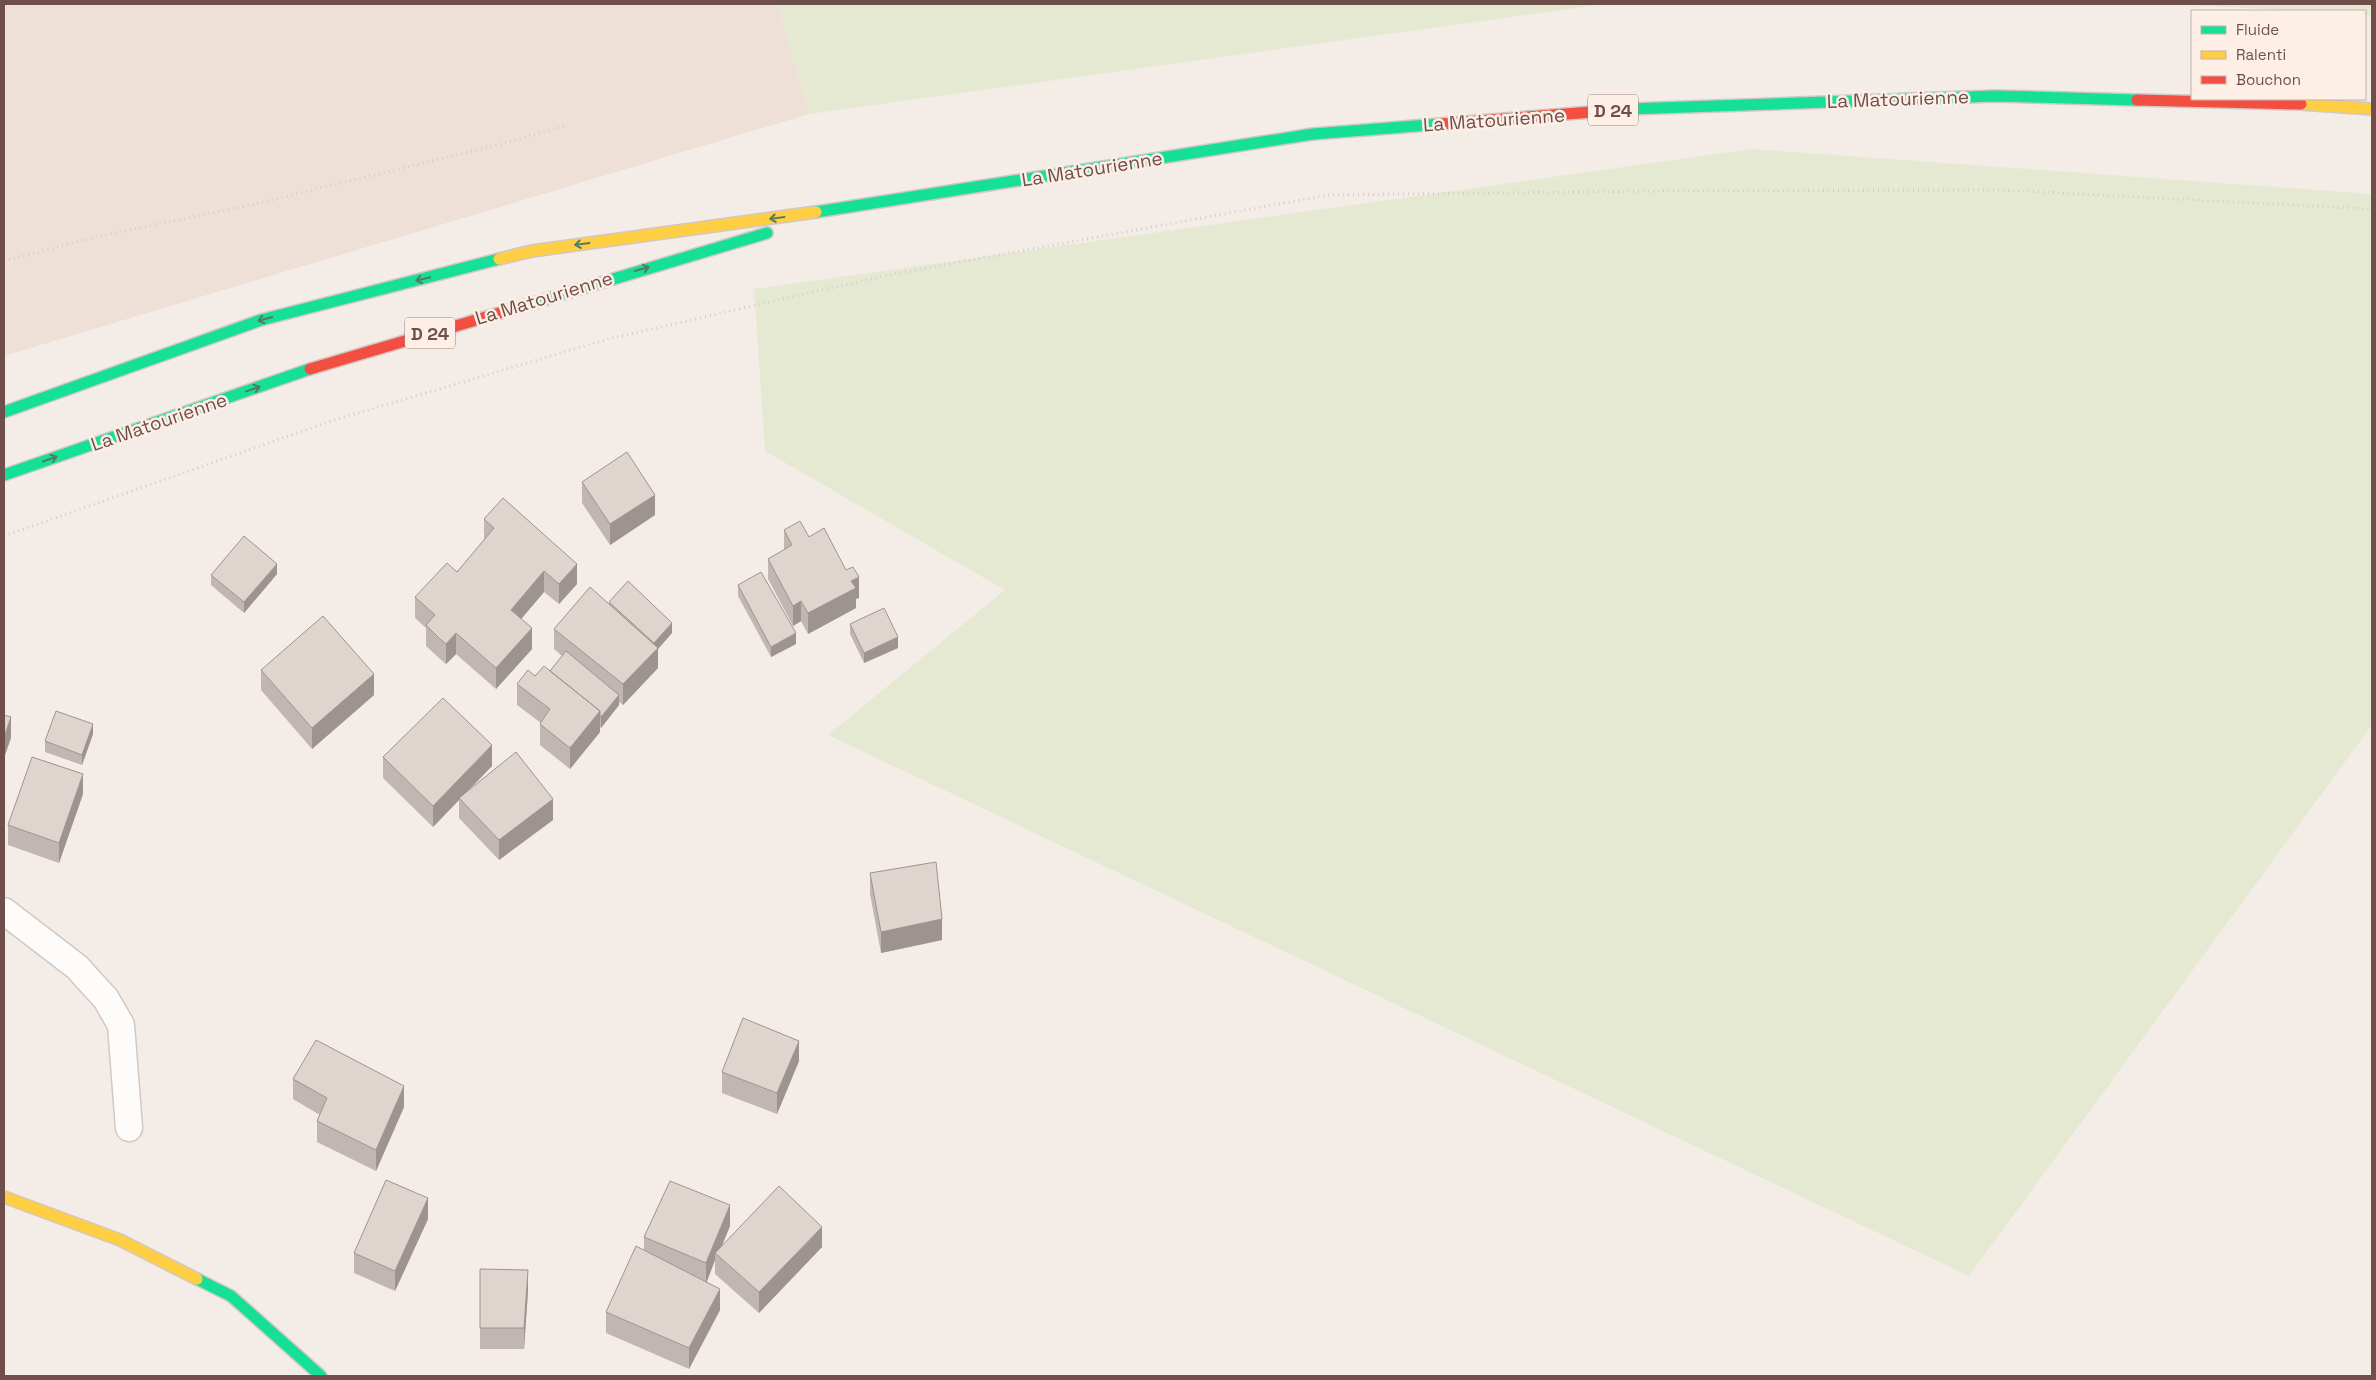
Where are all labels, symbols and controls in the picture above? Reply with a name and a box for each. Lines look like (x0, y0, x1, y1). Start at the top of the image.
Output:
legend (2191, 10, 2366, 100)
text: Fluide (2236, 20, 2279, 39)
text: Ralenti (2236, 45, 2286, 64)
text: Bouchon (2236, 70, 2301, 89)
street label: La Matourienne (1826, 84, 1970, 114)
road number: D 24 (1588, 94, 1638, 126)
street label: La Matourienne (1422, 103, 1566, 137)
street label: La Matourienne (1020, 146, 1164, 192)
one-way arrow (770, 213, 786, 223)
one-way arrow (574, 239, 590, 249)
one-way arrow (634, 264, 650, 274)
street label: La Matourienne (472, 265, 616, 331)
one-way arrow (415, 275, 431, 284)
one-way arrow (258, 314, 274, 324)
road number: D 24 (405, 317, 455, 348)
one-way arrow (245, 384, 260, 393)
street label: La Matourienne (88, 387, 230, 457)
one-way arrow (42, 454, 57, 463)

